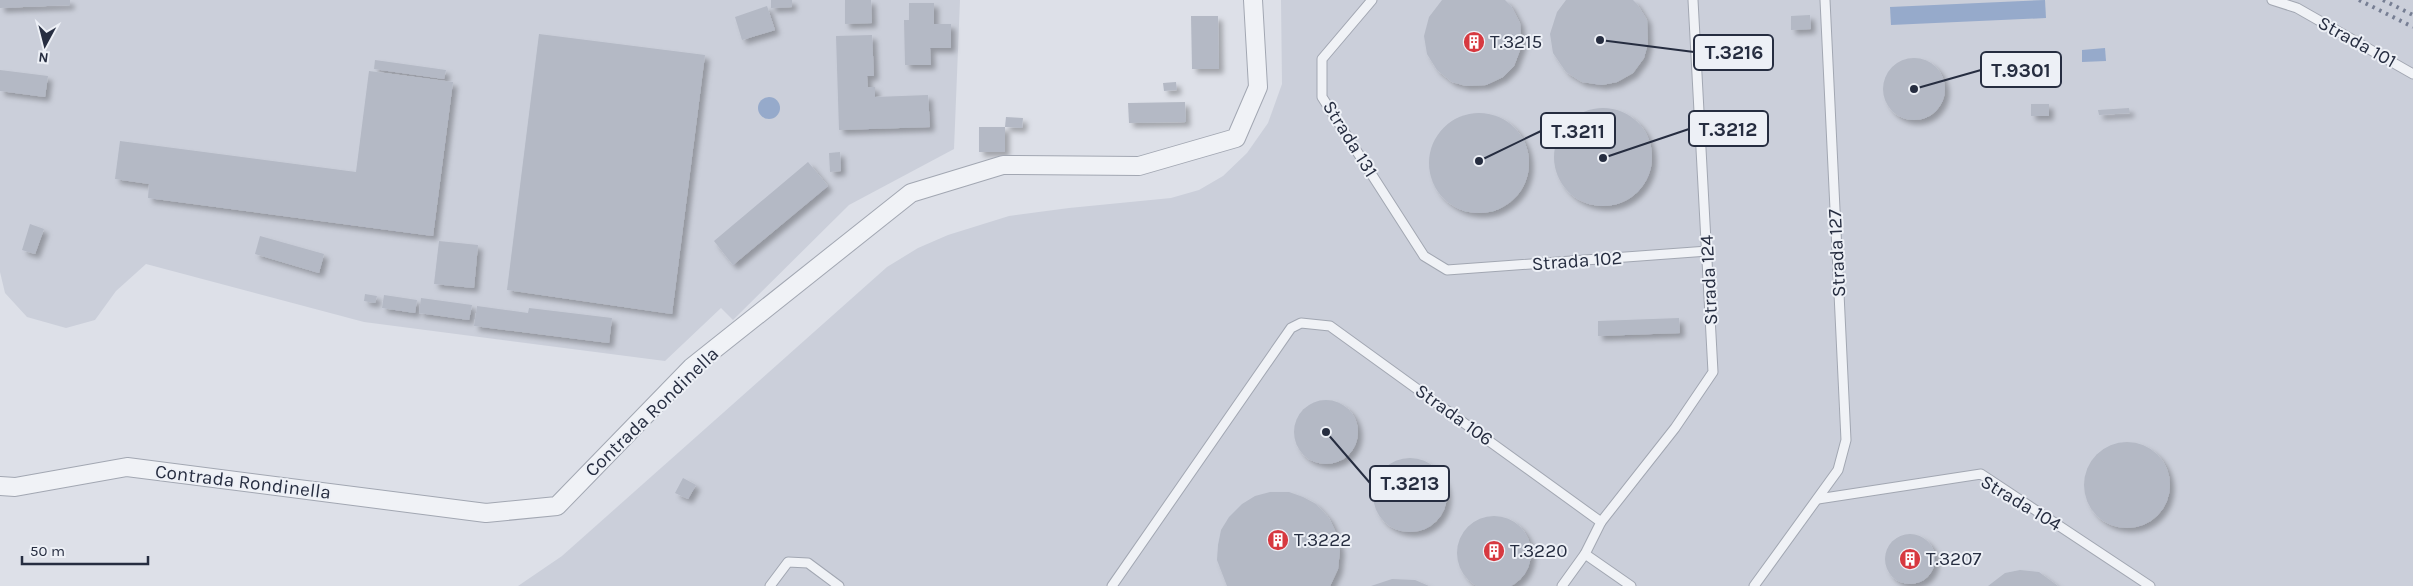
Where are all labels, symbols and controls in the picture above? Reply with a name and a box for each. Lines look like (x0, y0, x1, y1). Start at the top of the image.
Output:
street label: Strada 101 (2314, 12, 2400, 72)
north arrow (20, 20, 70, 70)
building icon: T.3215 (1462, 30, 1486, 54)
place label: T.3215 (1490, 31, 1542, 53)
callout: T.3216 (1694, 35, 1773, 70)
text: T.3216 (1705, 41, 1763, 64)
text: N (37, 48, 49, 66)
callout: T.9301 (1981, 52, 2061, 87)
text: T.9301 (1991, 59, 2051, 82)
street label: Strada 131 (1318, 97, 1382, 181)
callout: T.3212 (1689, 111, 1768, 146)
callout: T.3211 (1541, 113, 1615, 148)
text: T.3212 (1699, 118, 1757, 141)
text: T.3211 (1551, 120, 1605, 143)
street label: Strada 127 (1824, 208, 1850, 298)
street label: Strada 124 (1696, 234, 1722, 326)
street label: Strada 102 (1531, 247, 1623, 275)
street label: Contrada Rondinella (581, 343, 723, 481)
street label: Strada 106 (1411, 379, 1497, 451)
street label: Contrada Rondinella (154, 460, 332, 504)
callout: T.3213 (1370, 466, 1449, 501)
street label: Strada 104 (1977, 470, 2066, 536)
text: T.3213 (1380, 472, 1440, 495)
building icon: T.3222 (1266, 528, 1290, 552)
place label: T.3222 (1294, 529, 1351, 551)
scale bar (22, 534, 149, 566)
building icon: T.3220 (1482, 539, 1506, 563)
place label: T.3220 (1510, 540, 1567, 562)
text: 50 m (30, 542, 65, 560)
building icon: T.3207 (1898, 547, 1922, 571)
place label: T.3207 (1926, 548, 1981, 570)

